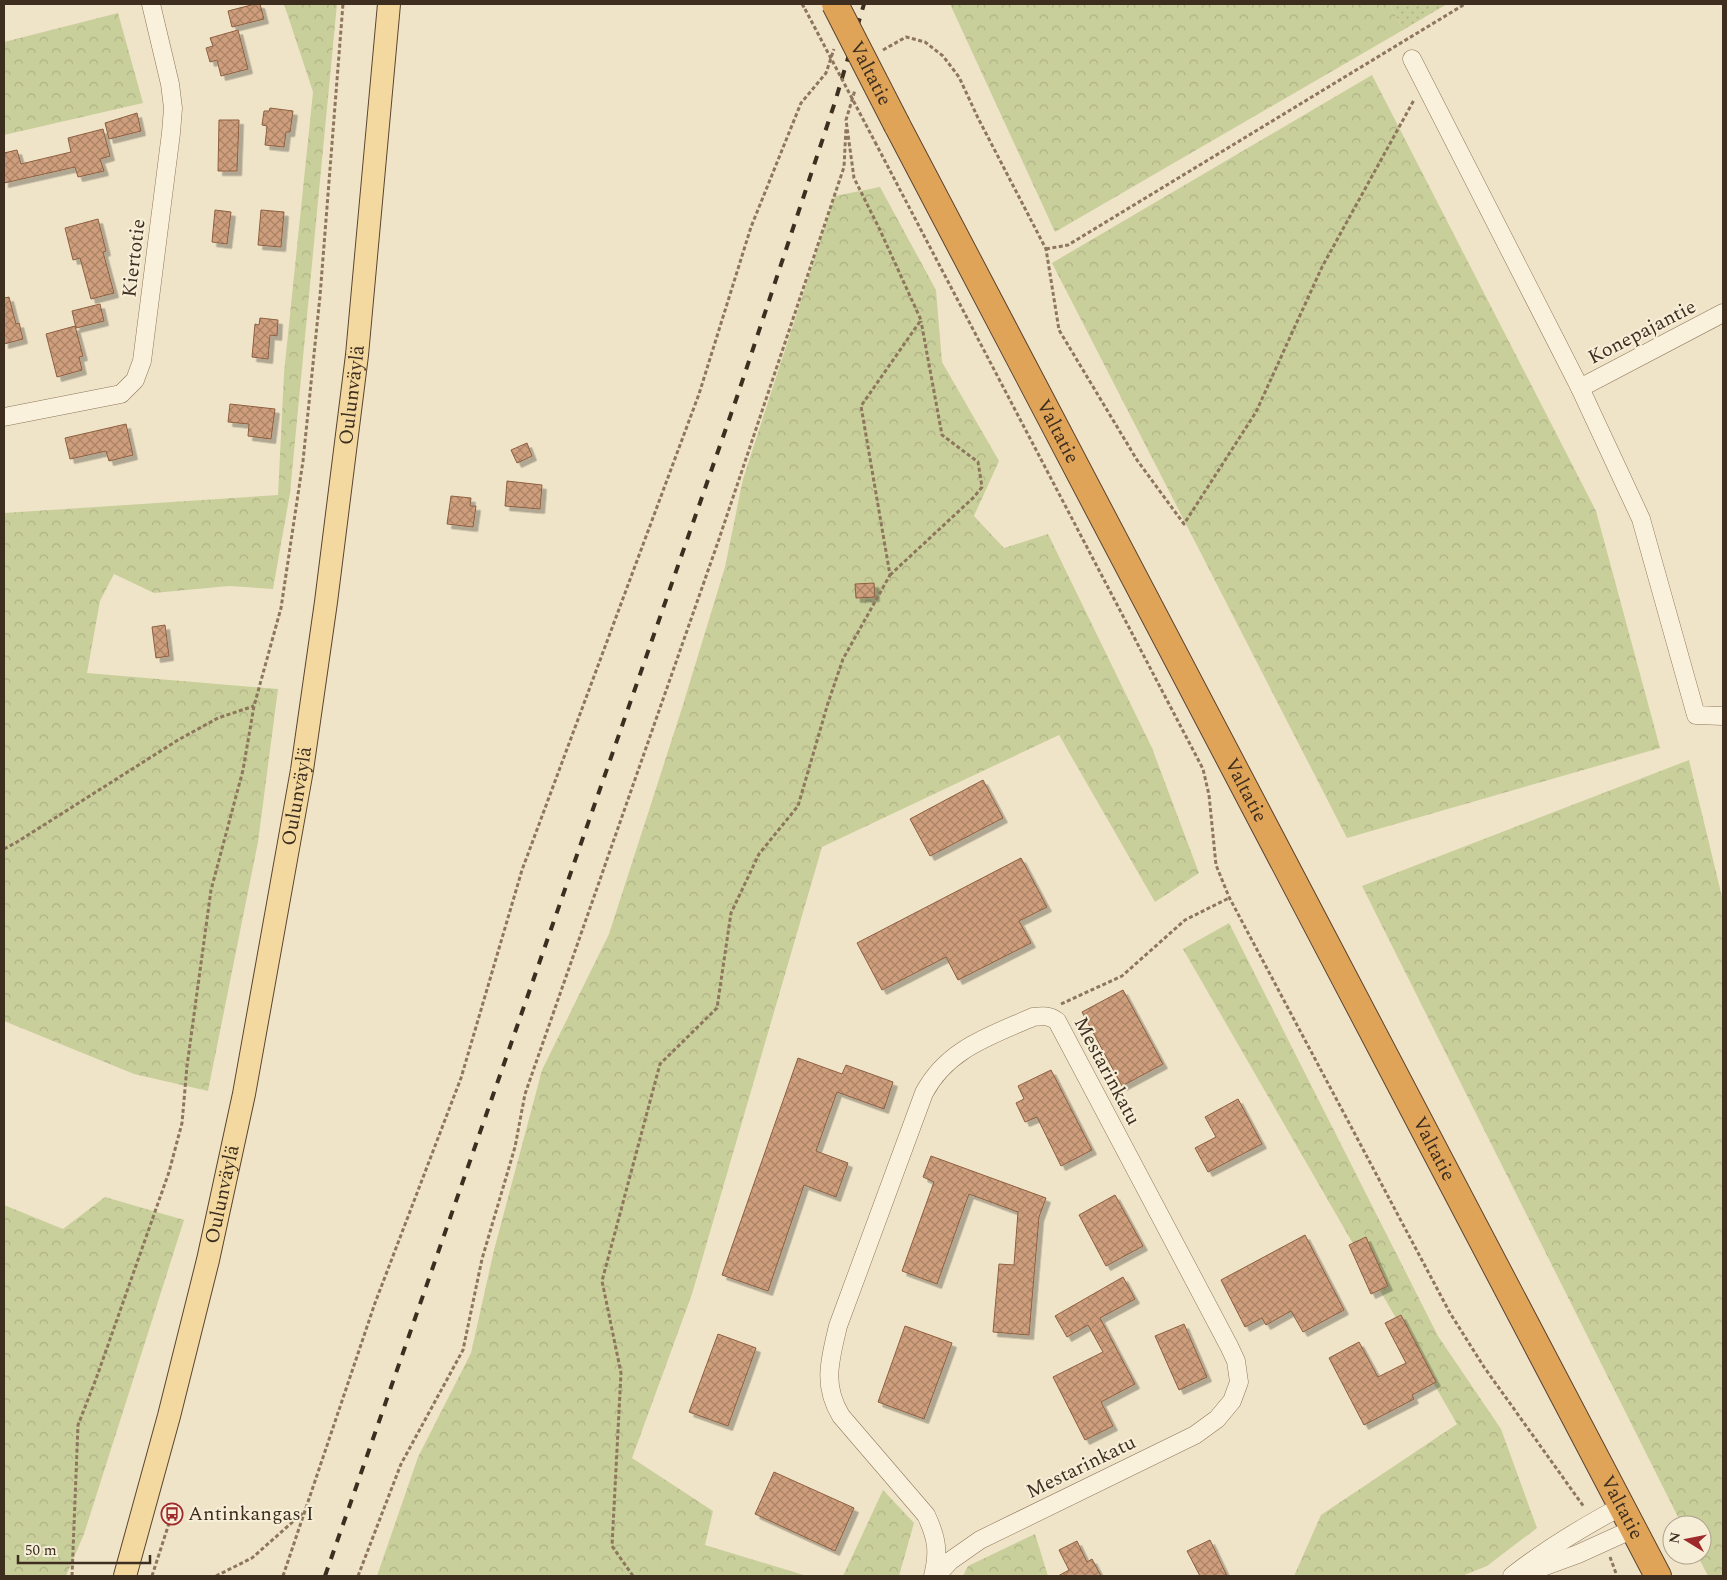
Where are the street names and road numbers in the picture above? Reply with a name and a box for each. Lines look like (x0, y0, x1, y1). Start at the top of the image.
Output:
street label: Valtatie (841, 36, 900, 111)
street label: Kiertotie (114, 217, 154, 299)
street label: Konepajantie (1583, 292, 1701, 372)
street label: Oulunväylä (331, 344, 373, 447)
street label: Valtatie (1028, 394, 1087, 469)
street label: Oulunväylä (274, 744, 320, 848)
street label: Valtatie (1216, 752, 1275, 828)
street label: Mestarinkatu (1066, 1011, 1148, 1131)
street label: Valtatie (1405, 1111, 1463, 1186)
street label: Oulunväylä (197, 1142, 248, 1247)
street label: Mestarinkatu (1021, 1427, 1141, 1507)
street label: Valtatie (1593, 1470, 1651, 1545)

